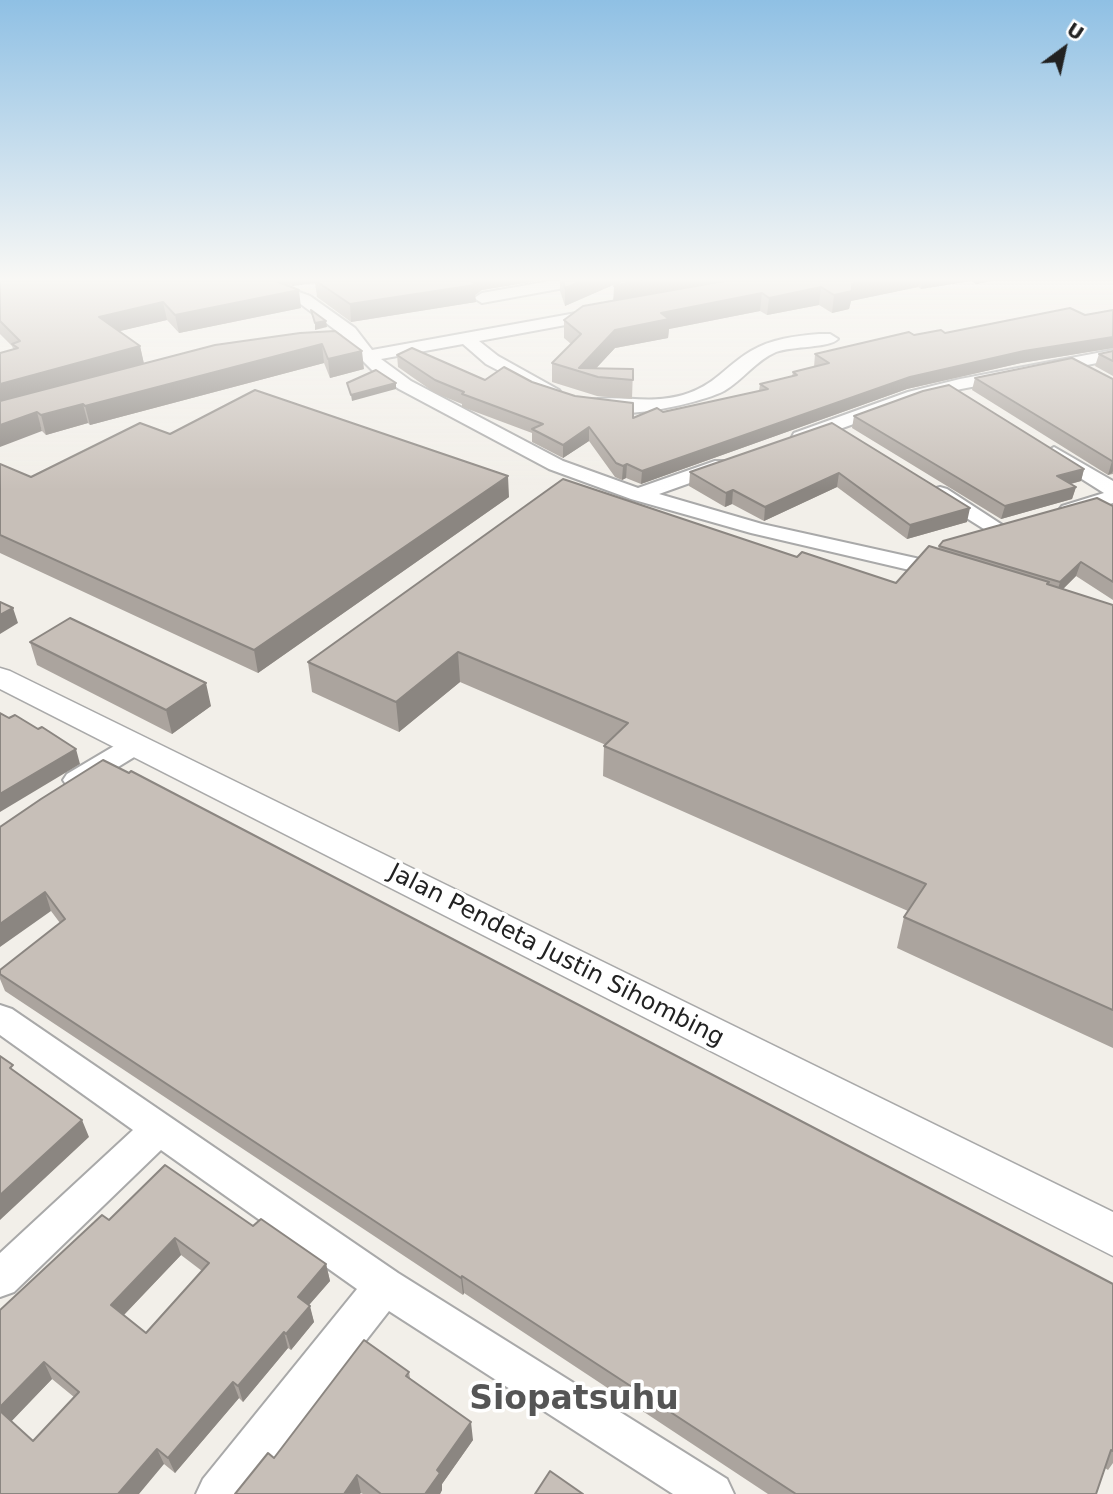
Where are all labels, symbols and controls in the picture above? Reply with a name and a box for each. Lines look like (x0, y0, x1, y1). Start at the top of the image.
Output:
north arrow (1029, 14, 1099, 84)
text: U (1063, 18, 1088, 45)
street label: Jalan Pendeta Justin Sihombing (383, 859, 729, 1053)
district label: Siopatsuhu (469, 1380, 679, 1420)

